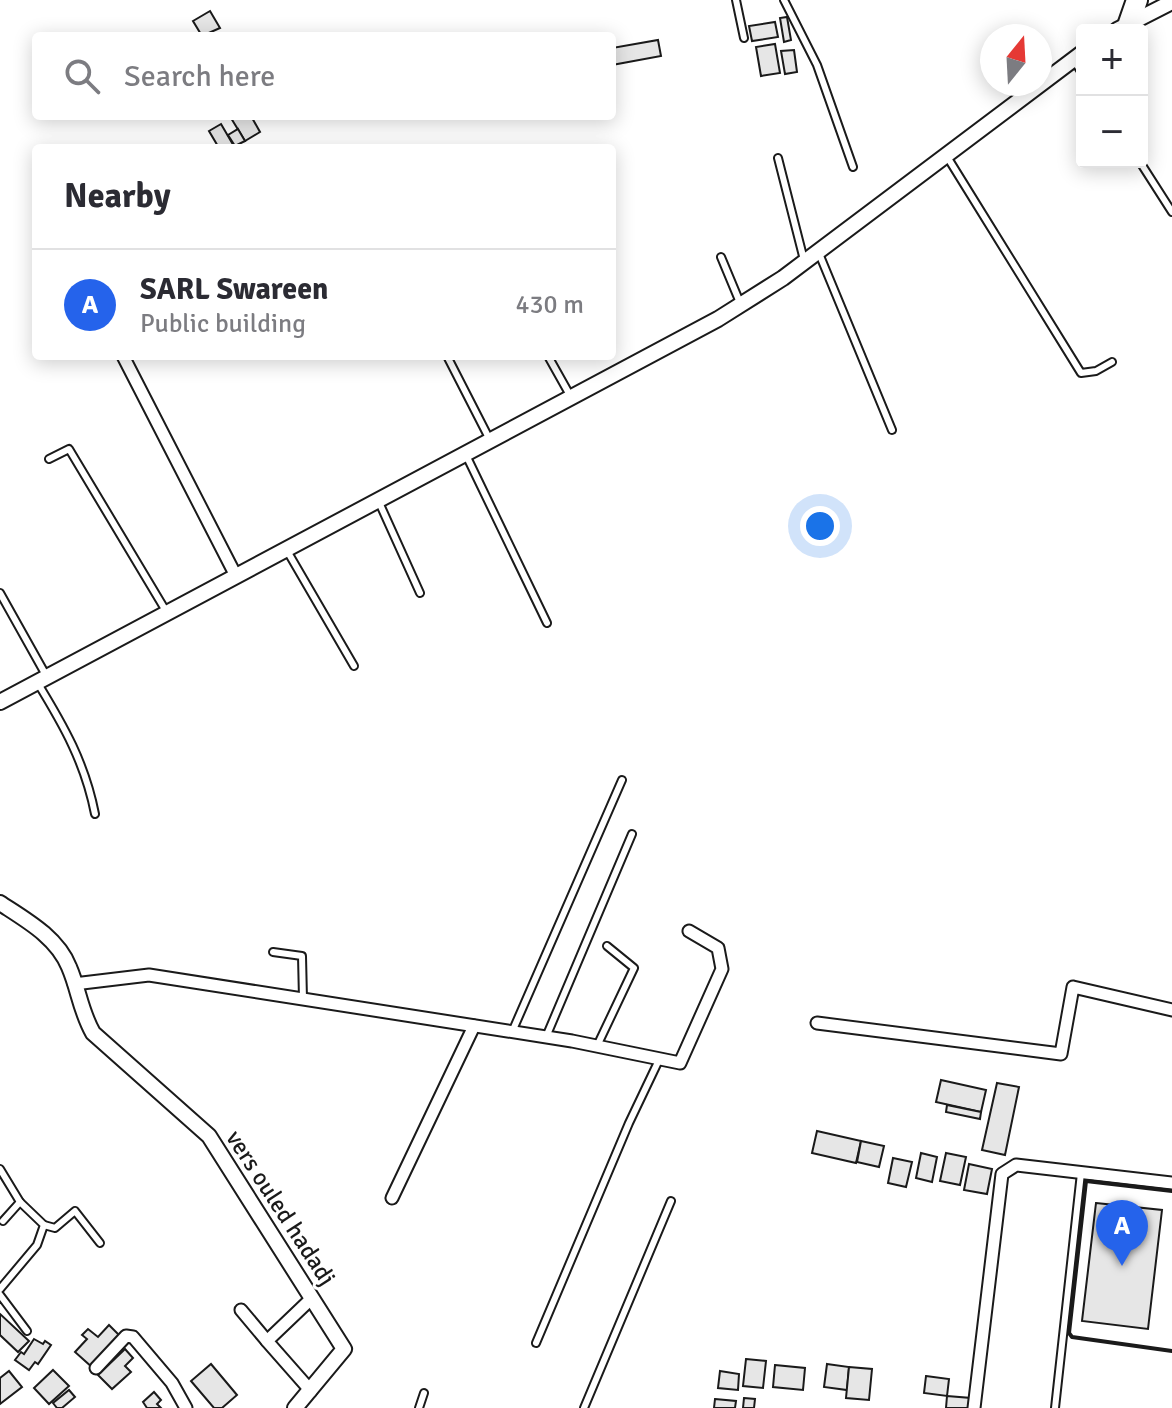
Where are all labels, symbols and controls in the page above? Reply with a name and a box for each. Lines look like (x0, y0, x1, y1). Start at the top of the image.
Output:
north arrow (980, 24, 1052, 96)
map controls (1076, 24, 1148, 168)
button: + (1076, 24, 1148, 96)
search box (32, 32, 616, 120)
icon: search (60, 54, 104, 98)
text: Search here (124, 58, 275, 95)
button: − (1076, 96, 1148, 168)
text: Nearby (64, 175, 171, 217)
text: SARL Swareen (140, 271, 329, 308)
text: A (82, 289, 98, 321)
text: 430 m (515, 289, 584, 321)
text: Public building (140, 308, 306, 340)
your location (800, 506, 840, 546)
street label: vers ouled hadadj (220, 1125, 342, 1291)
pin: A (1096, 1200, 1148, 1266)

